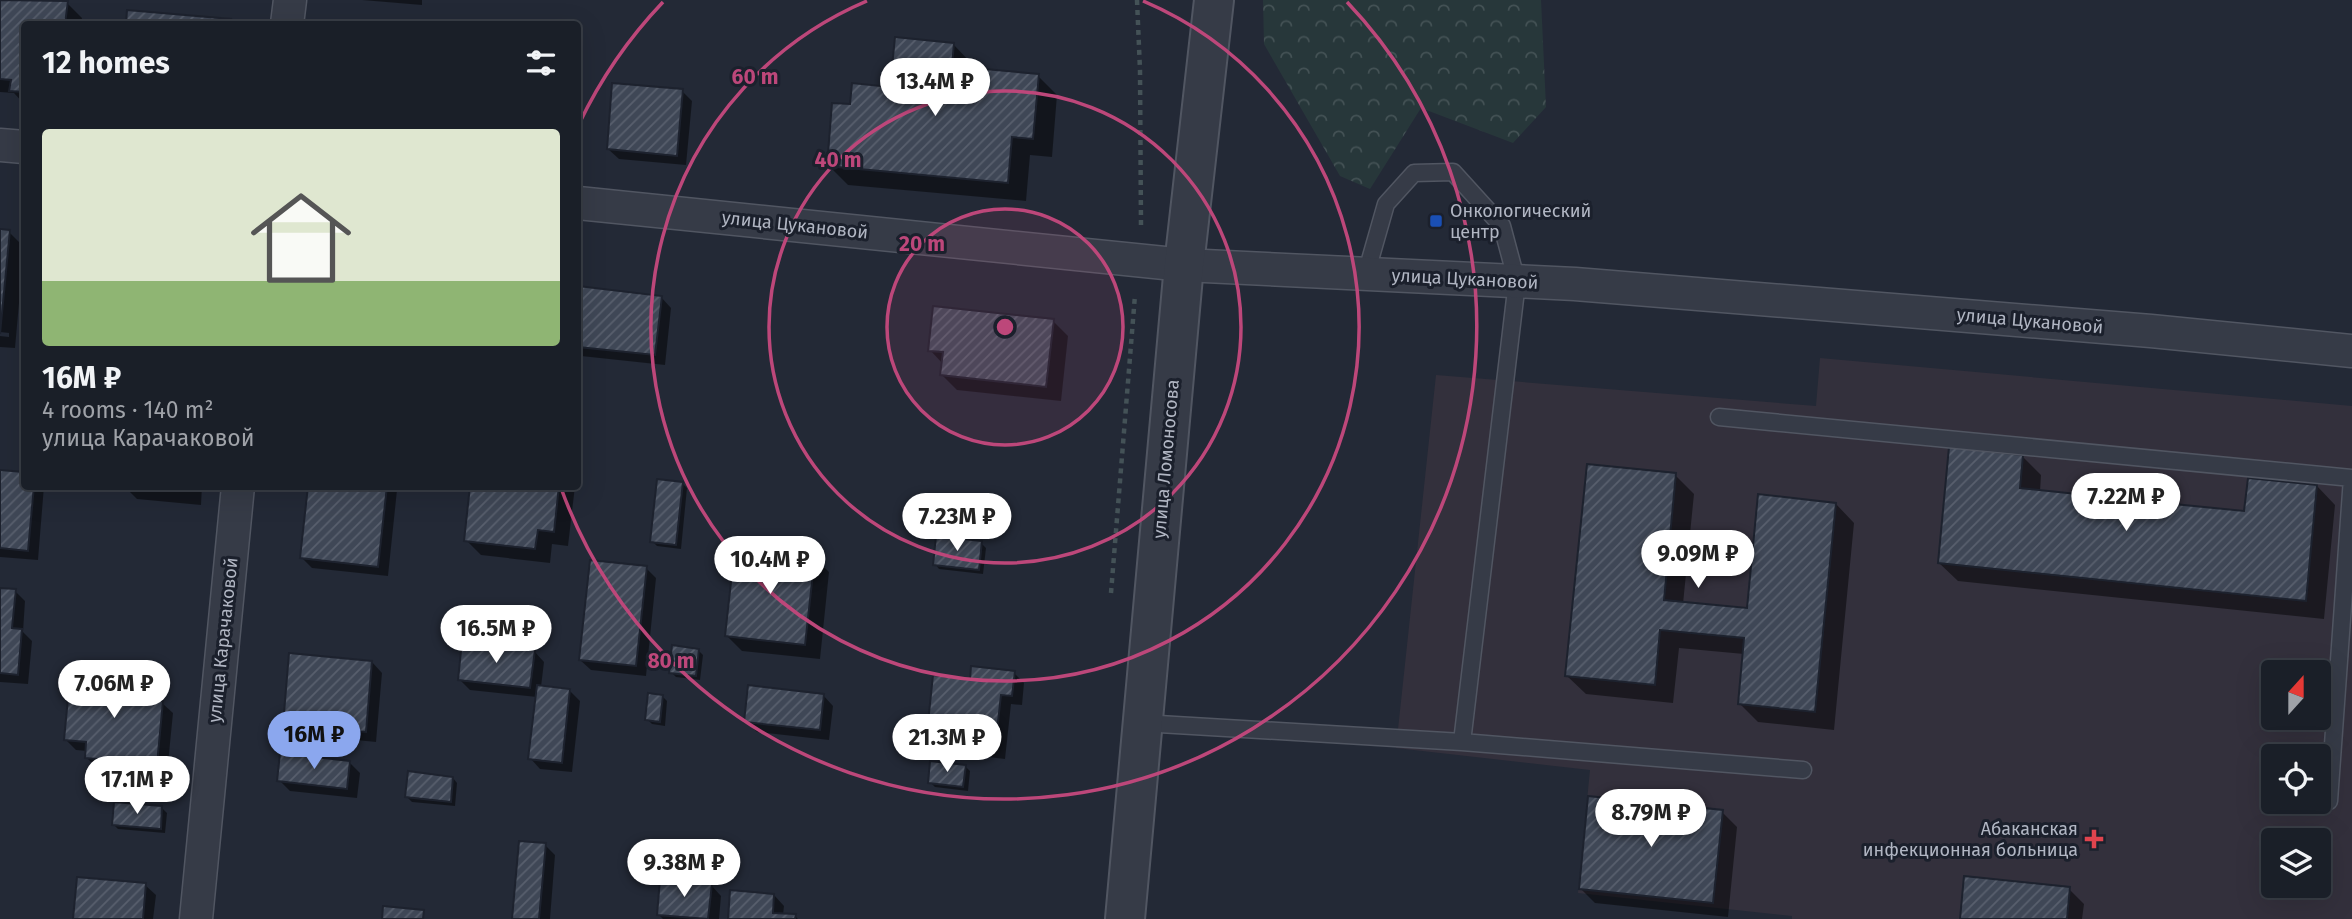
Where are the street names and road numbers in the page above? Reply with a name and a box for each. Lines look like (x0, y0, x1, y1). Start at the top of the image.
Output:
street label: улица Цукановой (721, 206, 869, 244)
street label: улица Цукановой (1391, 264, 1539, 294)
street label: улица Цукановой (1956, 304, 2104, 338)
street label: улица Ломоносова (1148, 379, 1184, 539)
street label: улица Карачаковой (203, 556, 243, 724)

